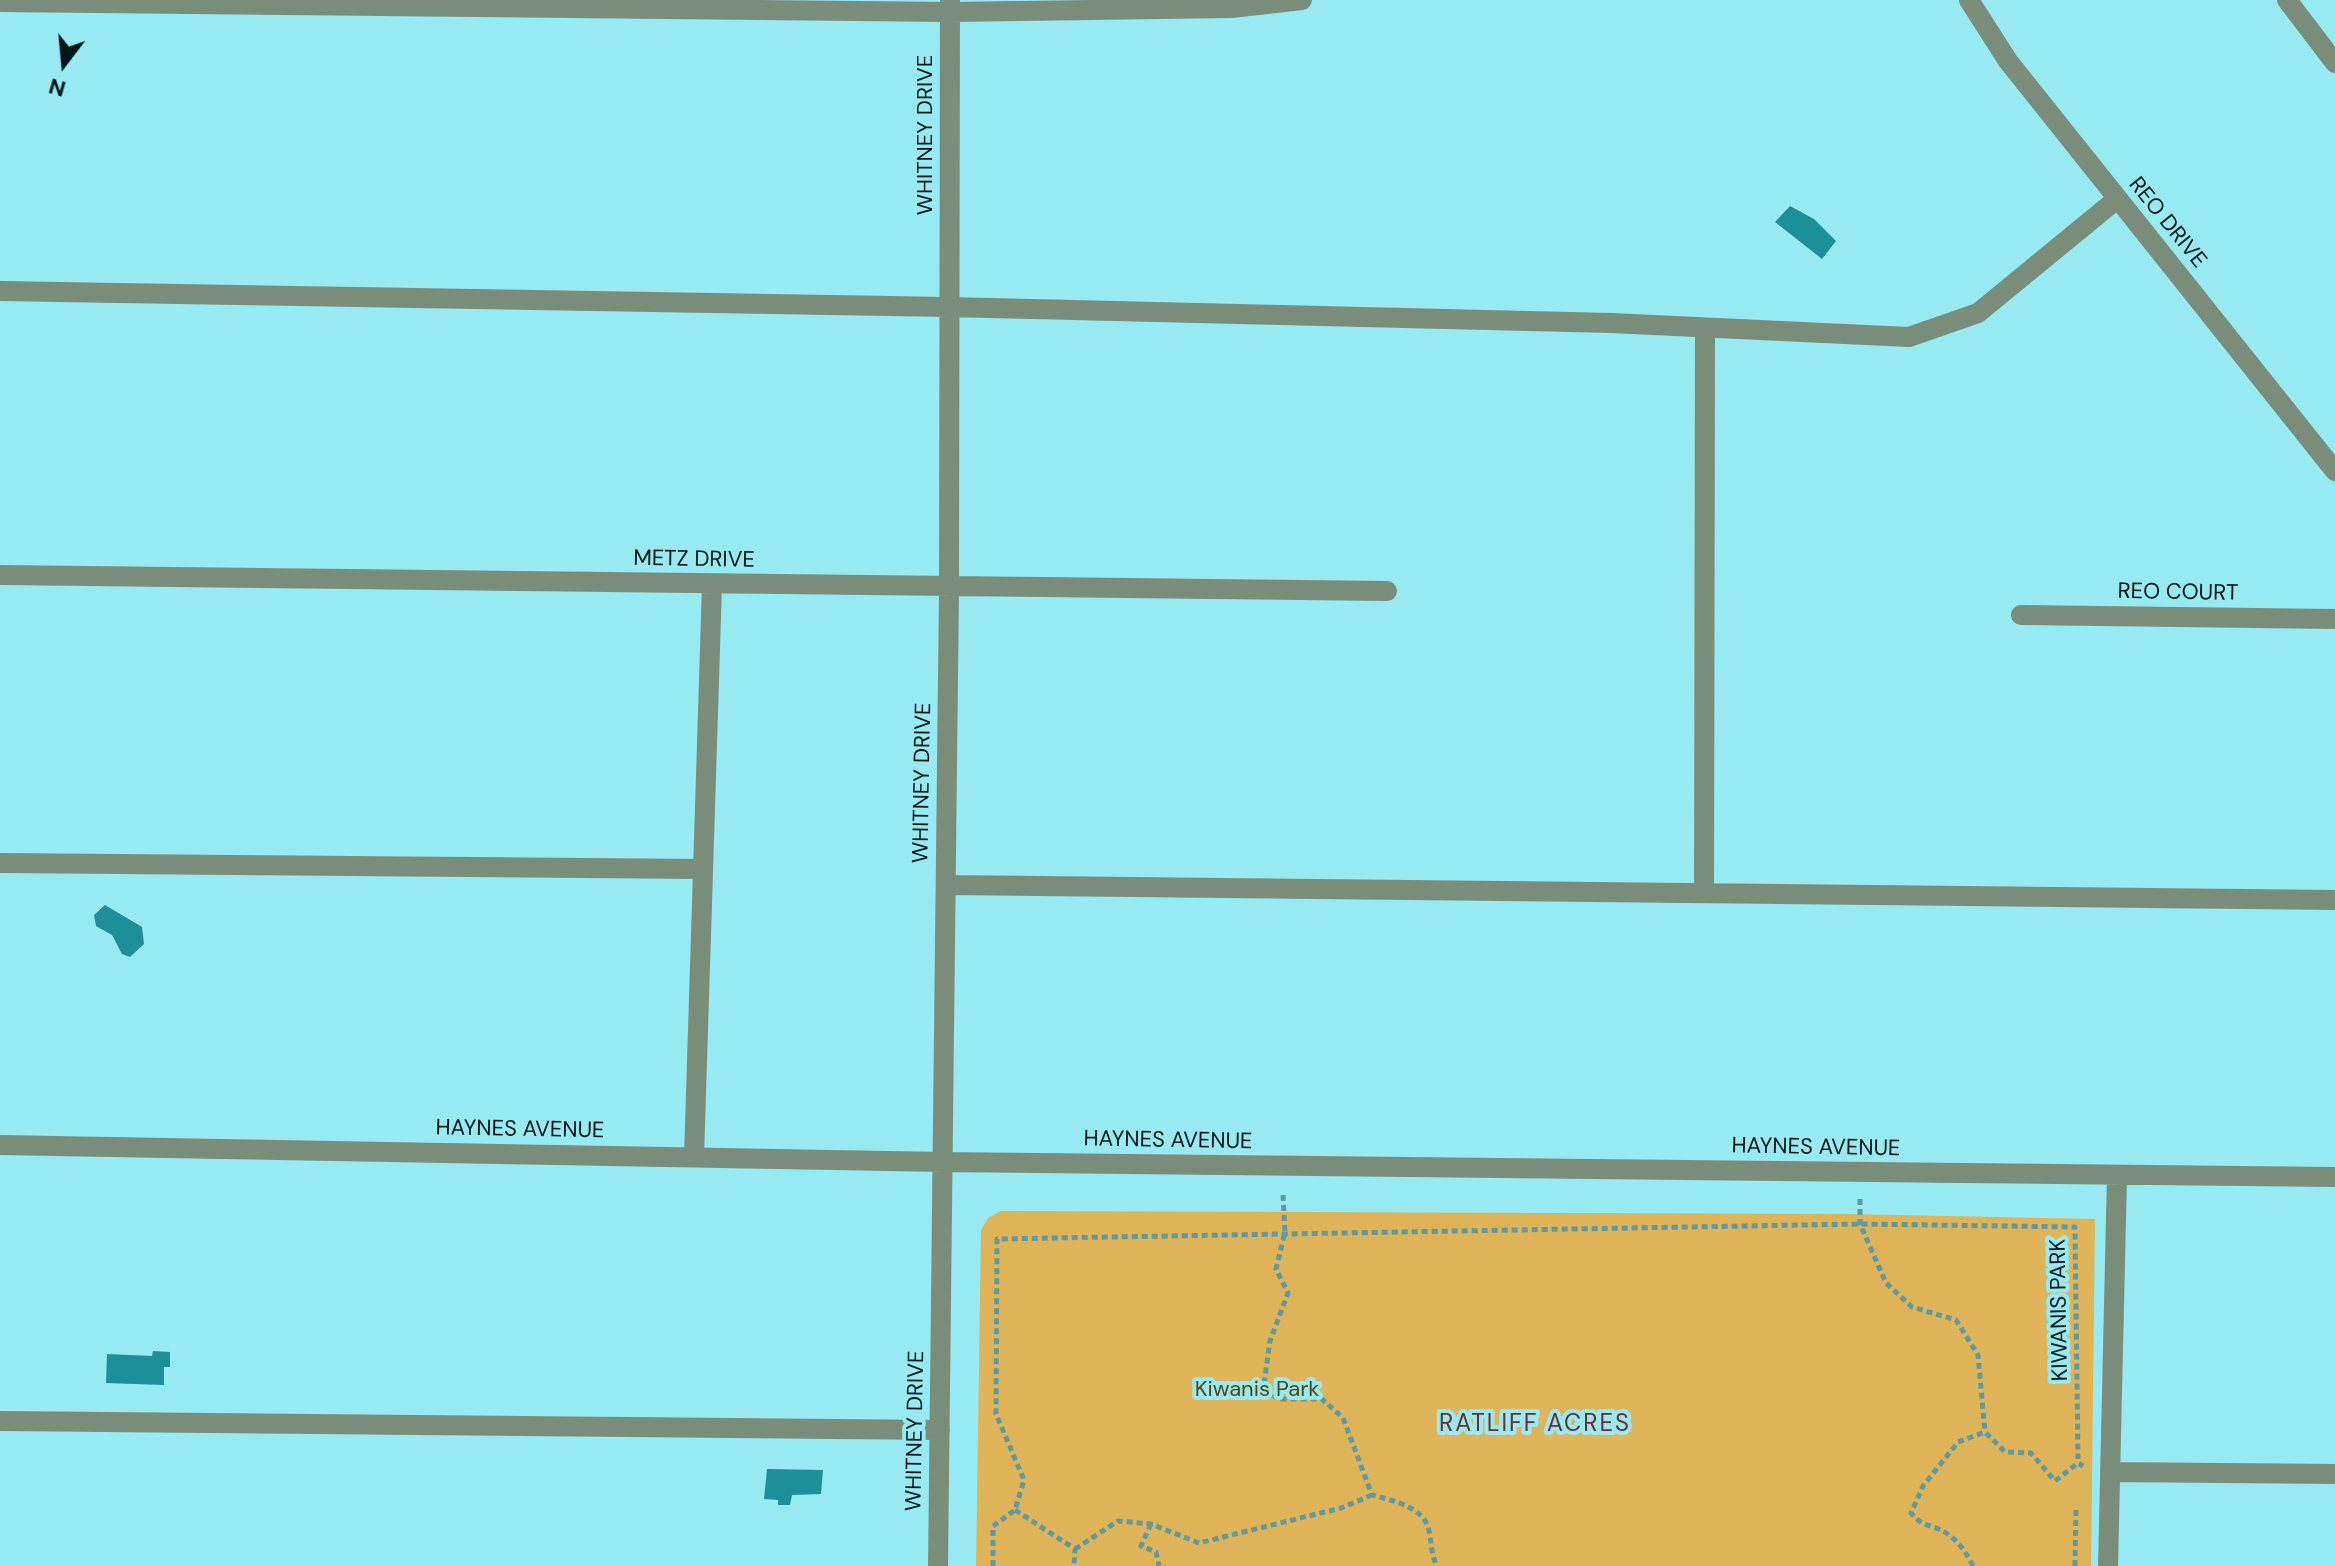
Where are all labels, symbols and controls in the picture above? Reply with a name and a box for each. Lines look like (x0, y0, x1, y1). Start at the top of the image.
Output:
north arrow (24, 24, 104, 104)
street label: WHITNEY DRIVE (913, 55, 939, 215)
text: N (46, 71, 69, 104)
street label: REO DRIVE (2122, 172, 2212, 274)
street label: METZ DRIVE (633, 546, 755, 574)
street label: REO COURT (2117, 579, 2239, 607)
street label: WHITNEY DRIVE (908, 703, 938, 863)
street label: HAYNES AVENUE (435, 1115, 605, 1145)
street label: HAYNES AVENUE (1083, 1126, 1253, 1156)
street label: HAYNES AVENUE (1731, 1133, 1901, 1163)
street label: KIWANIS PARK (2046, 1238, 2074, 1382)
street label: WHITNEY DRIVE (901, 1351, 931, 1511)
park label: Kiwanis Park (1195, 1377, 1319, 1403)
district label: RATLIFF ACRES (1439, 1411, 1631, 1439)

